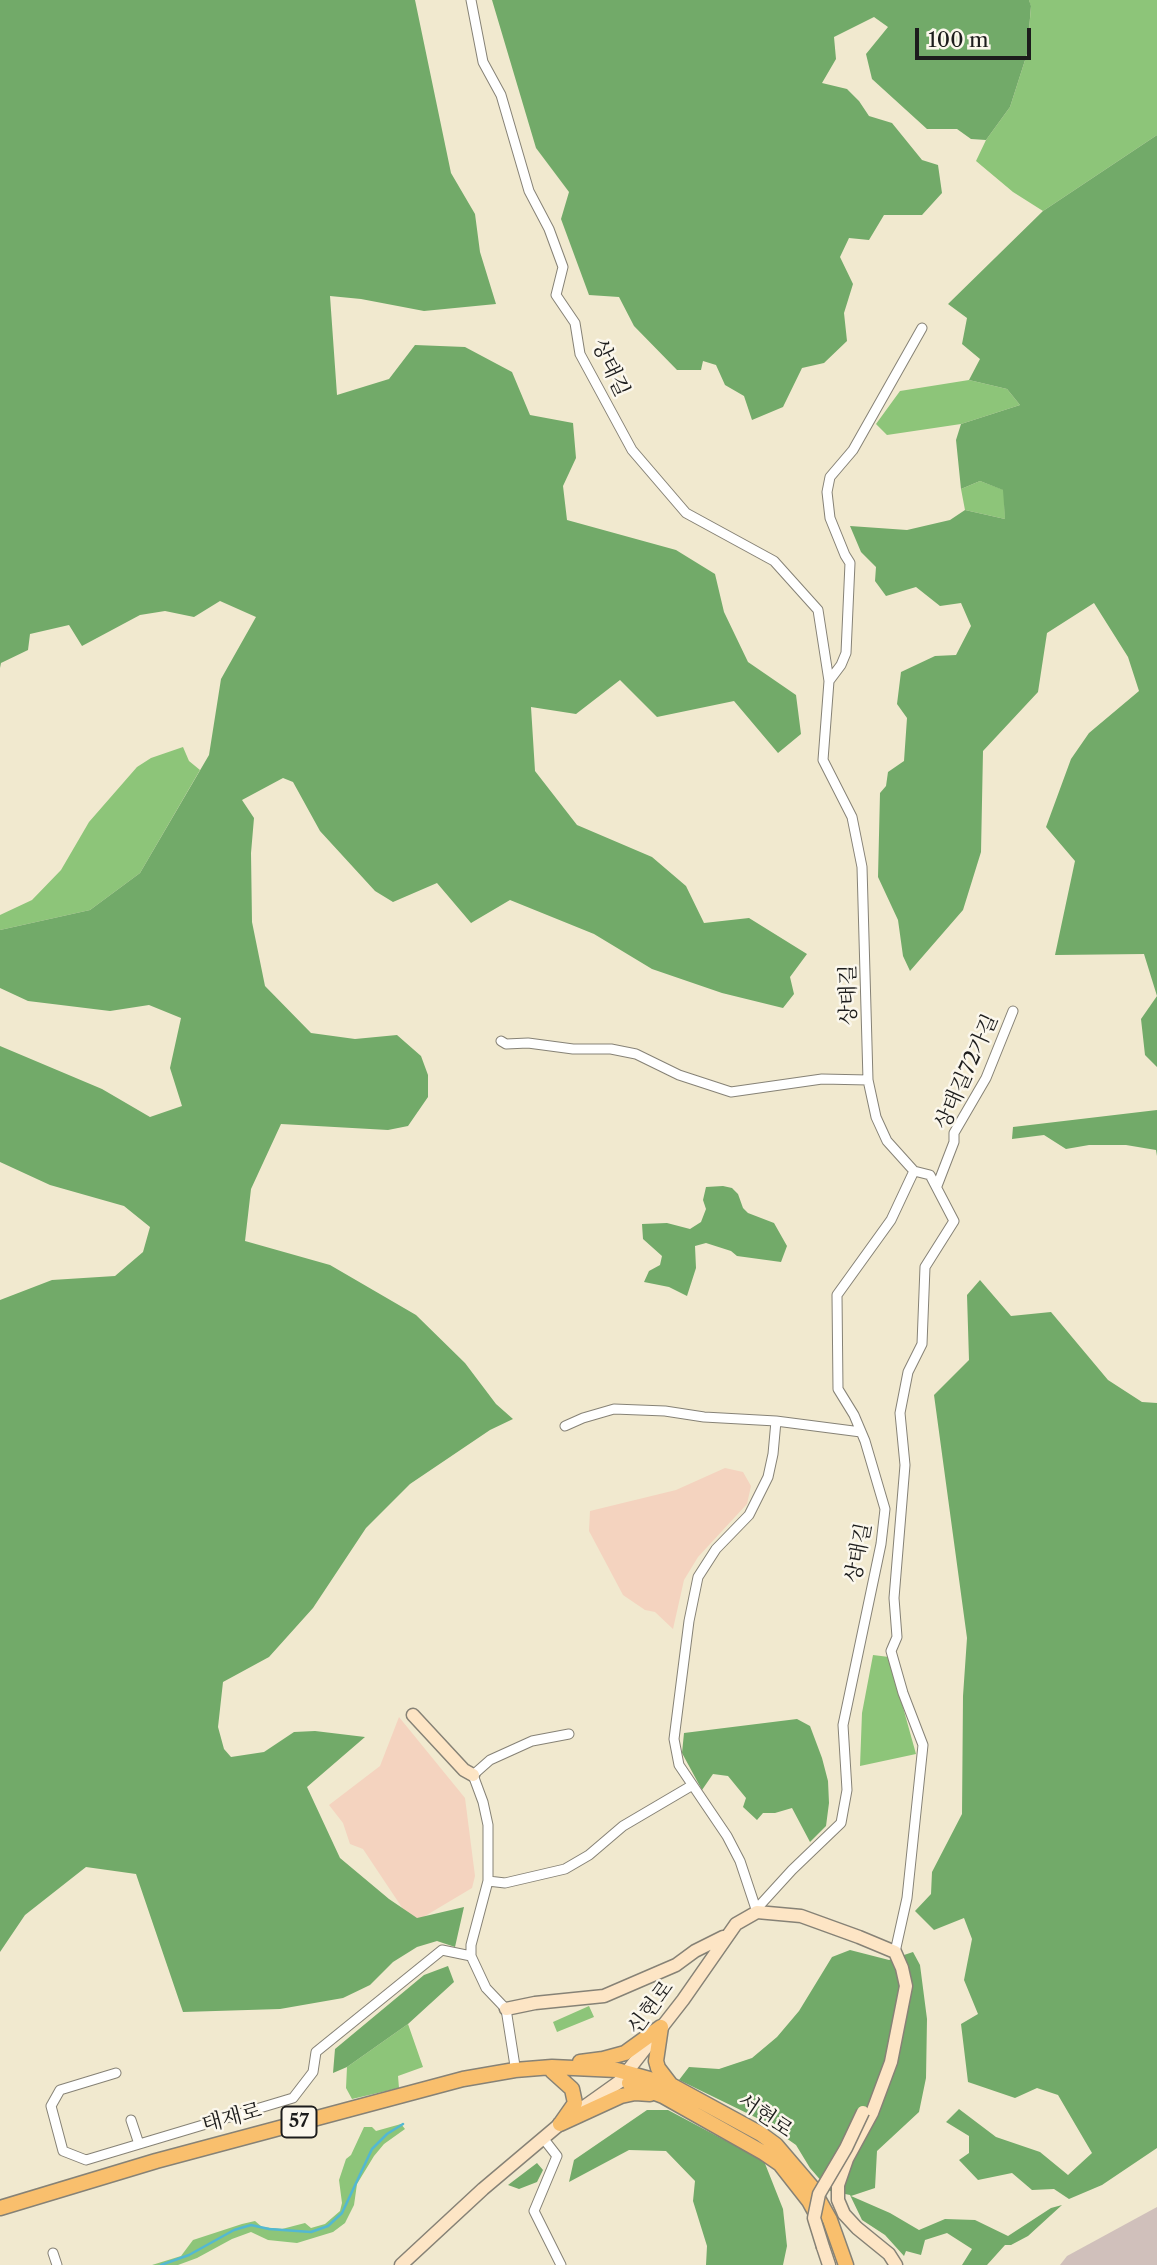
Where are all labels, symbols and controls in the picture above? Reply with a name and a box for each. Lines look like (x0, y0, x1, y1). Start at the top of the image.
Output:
scale bar (919, 14, 1034, 58)
text: 100 m (928, 27, 989, 52)
street label: 상태길 (586, 335, 634, 401)
street label: 상태길 (836, 964, 862, 1026)
street label: 상태길72가길 (930, 1010, 1004, 1134)
street label: 상태길 (841, 1521, 877, 1585)
street label: 신현로 (623, 1976, 679, 2040)
street label: 서현로 (733, 2089, 797, 2143)
street label: 태재로 (199, 2098, 265, 2138)
road number: 57 (282, 2106, 316, 2138)

